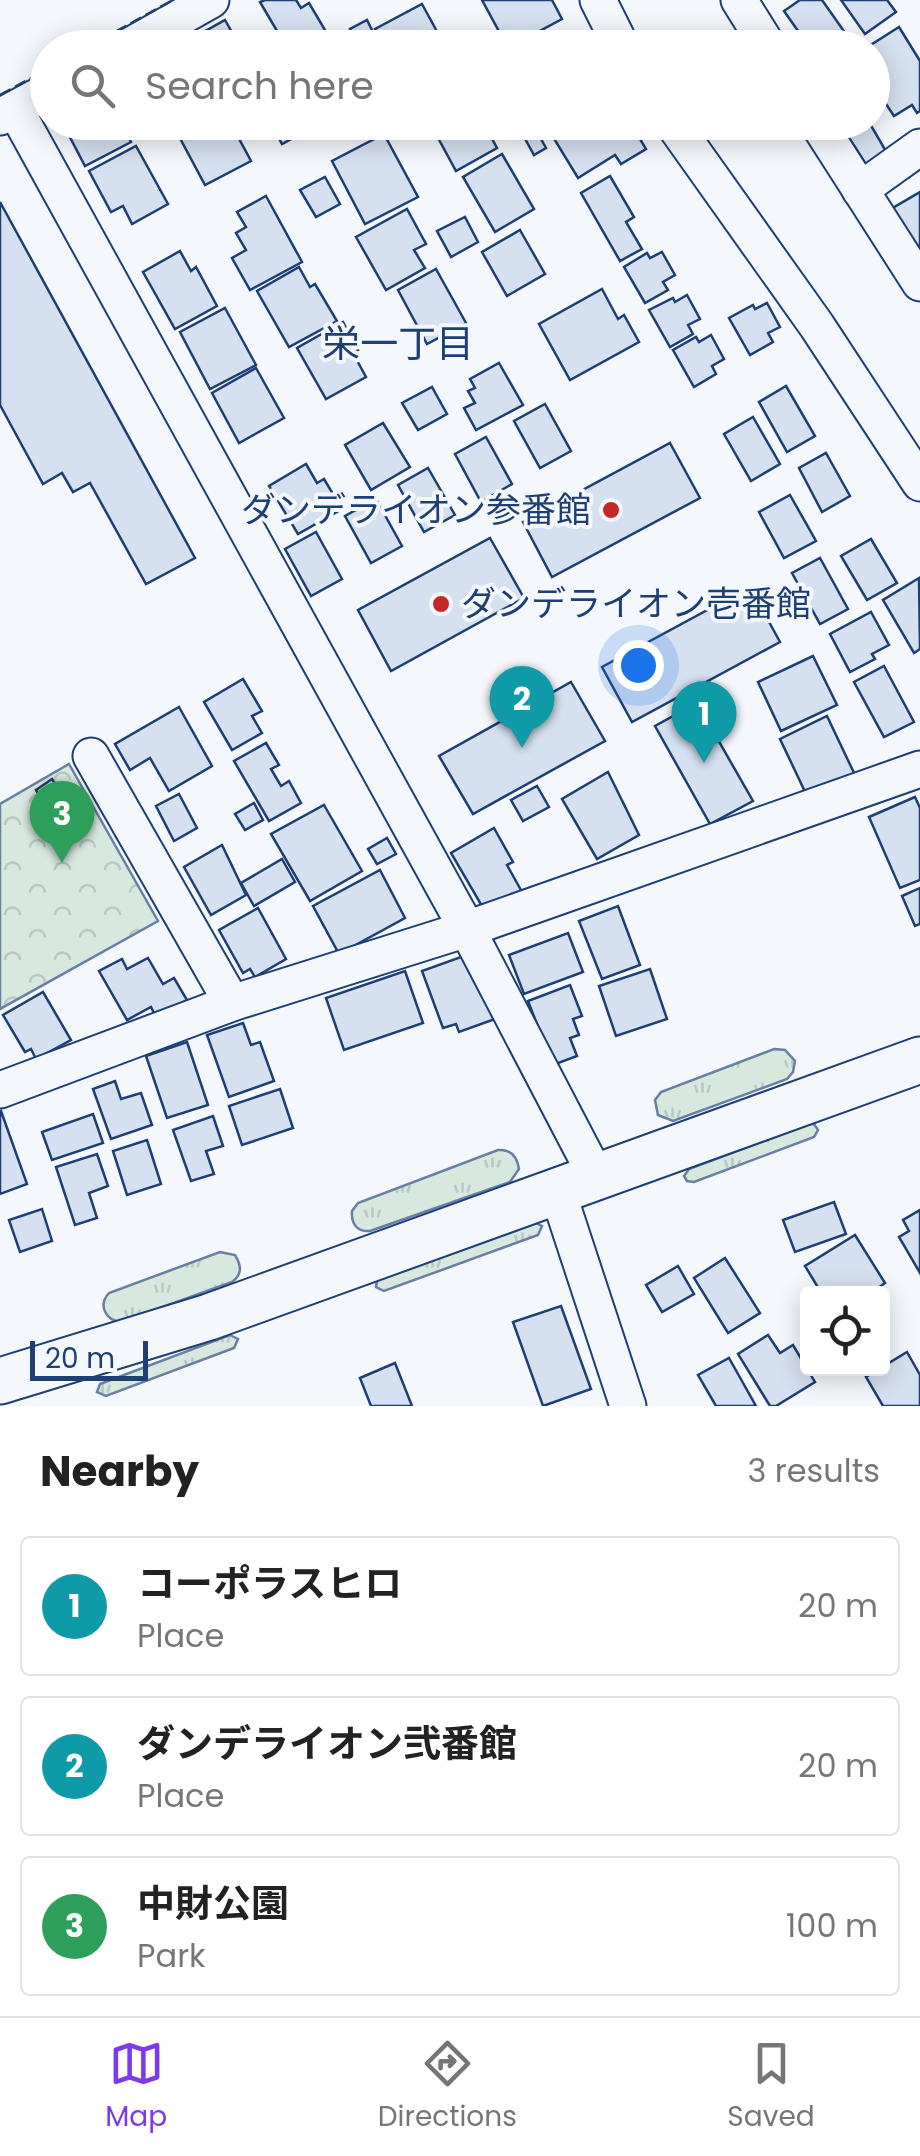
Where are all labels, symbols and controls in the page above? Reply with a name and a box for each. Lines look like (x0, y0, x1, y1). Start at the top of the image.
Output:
search box (30, 30, 890, 140)
icon: search (65, 58, 120, 113)
text: Search here (145, 59, 374, 112)
district label: 栄一丁目 (322, 317, 474, 370)
place label: ダンデライオン参番館 (241, 485, 591, 534)
marker: ダンデライオン参番館 (600, 499, 622, 521)
place label: ダンデライオン壱番館 (461, 579, 811, 628)
marker: ダンデライオン壱番館 (430, 593, 452, 615)
your location (613, 640, 664, 691)
pin: 2 (490, 666, 554, 748)
pin: 1 (672, 680, 736, 763)
pin: 3 (30, 780, 94, 863)
map controls (800, 1286, 890, 1376)
button: locate (800, 1286, 890, 1376)
scale bar (30, 1336, 148, 1380)
text: 20 m (45, 1339, 115, 1378)
text: Nearby (40, 1442, 199, 1501)
text: 3 results (747, 1448, 880, 1493)
text: コーポラスヒロ (137, 1557, 402, 1610)
text: 1 (68, 1583, 81, 1628)
text: 20 m (798, 1583, 878, 1628)
text: Place (137, 1613, 224, 1658)
text: ダンデライオン弐番館 (137, 1717, 517, 1770)
text: 2 (65, 1743, 84, 1788)
text: 20 m (798, 1743, 878, 1788)
text: Place (137, 1773, 224, 1818)
text: 中財公園 (137, 1877, 289, 1930)
text: 3 (65, 1903, 84, 1948)
text: 100 m (786, 1903, 878, 1948)
text: Park (137, 1933, 206, 1978)
tab: Map (105, 2036, 167, 2138)
tab: Directions (378, 2036, 517, 2138)
tab: Saved (727, 2036, 815, 2138)

